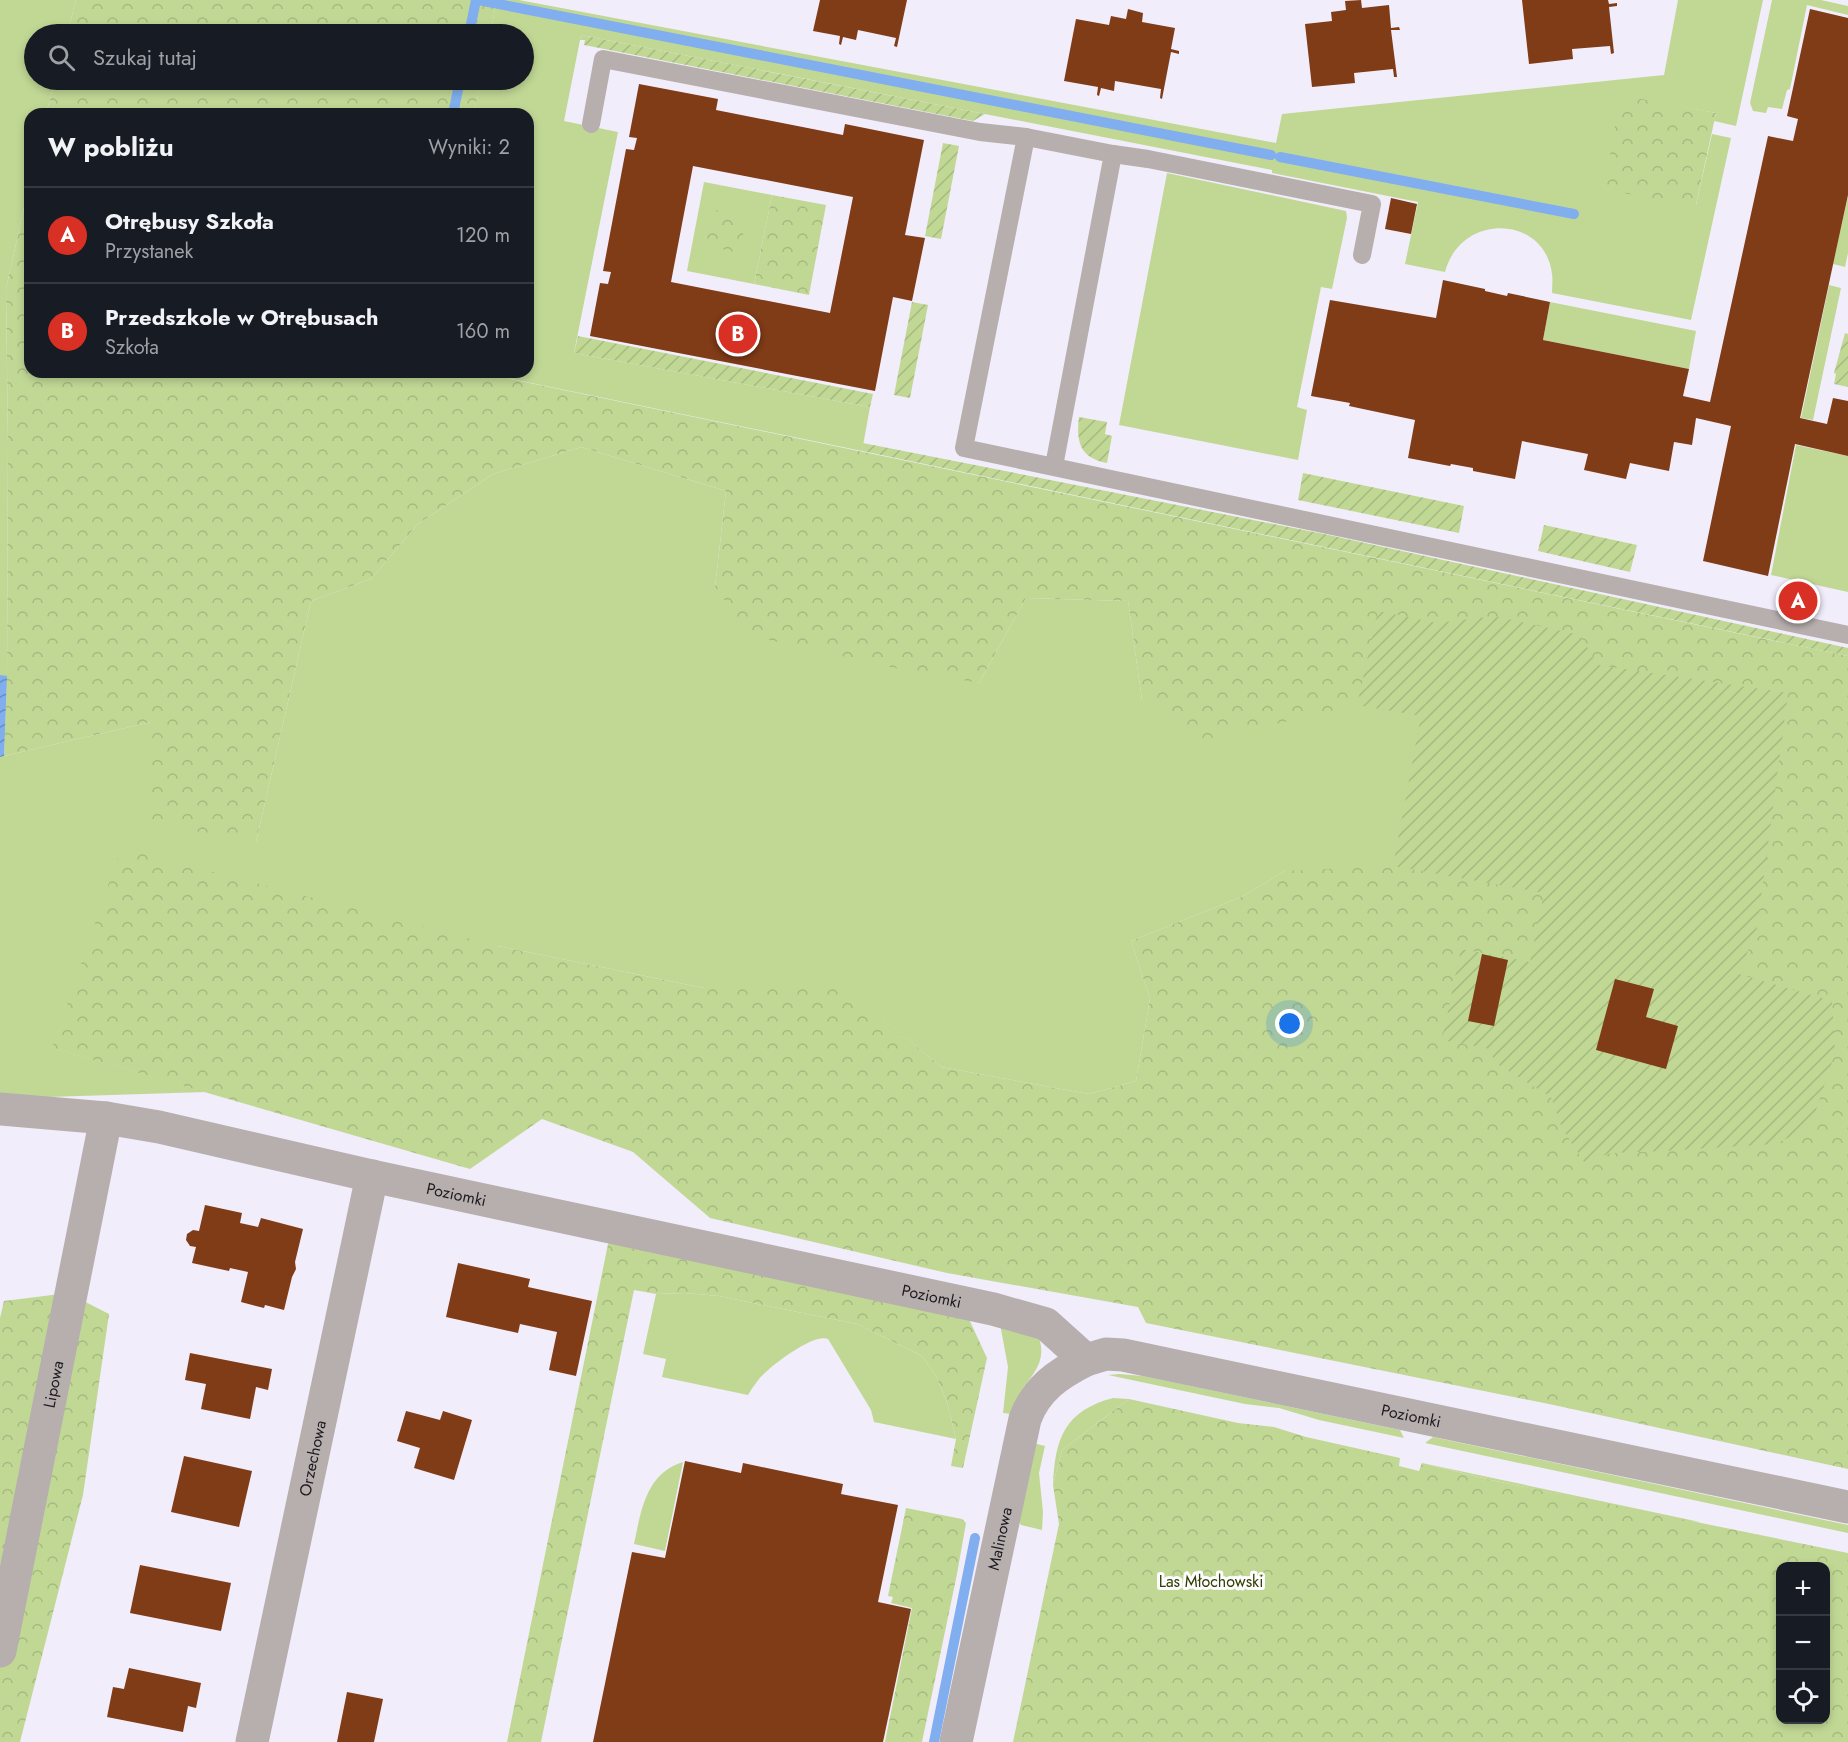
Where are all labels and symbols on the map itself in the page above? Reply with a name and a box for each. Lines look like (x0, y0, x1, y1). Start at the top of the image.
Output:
pin: B (718, 312, 758, 356)
pin: A (1778, 578, 1818, 624)
your location (1275, 1009, 1304, 1038)
street label: Poziomki (424, 1177, 488, 1212)
street label: Poziomki (899, 1279, 964, 1314)
street label: Lipowa (38, 1359, 69, 1410)
street label: Poziomki (1379, 1398, 1443, 1433)
street label: Orzechowa (293, 1418, 332, 1499)
street label: Malinowa (982, 1505, 1018, 1572)
park label: Las Młochowski (1159, 1570, 1263, 1593)

